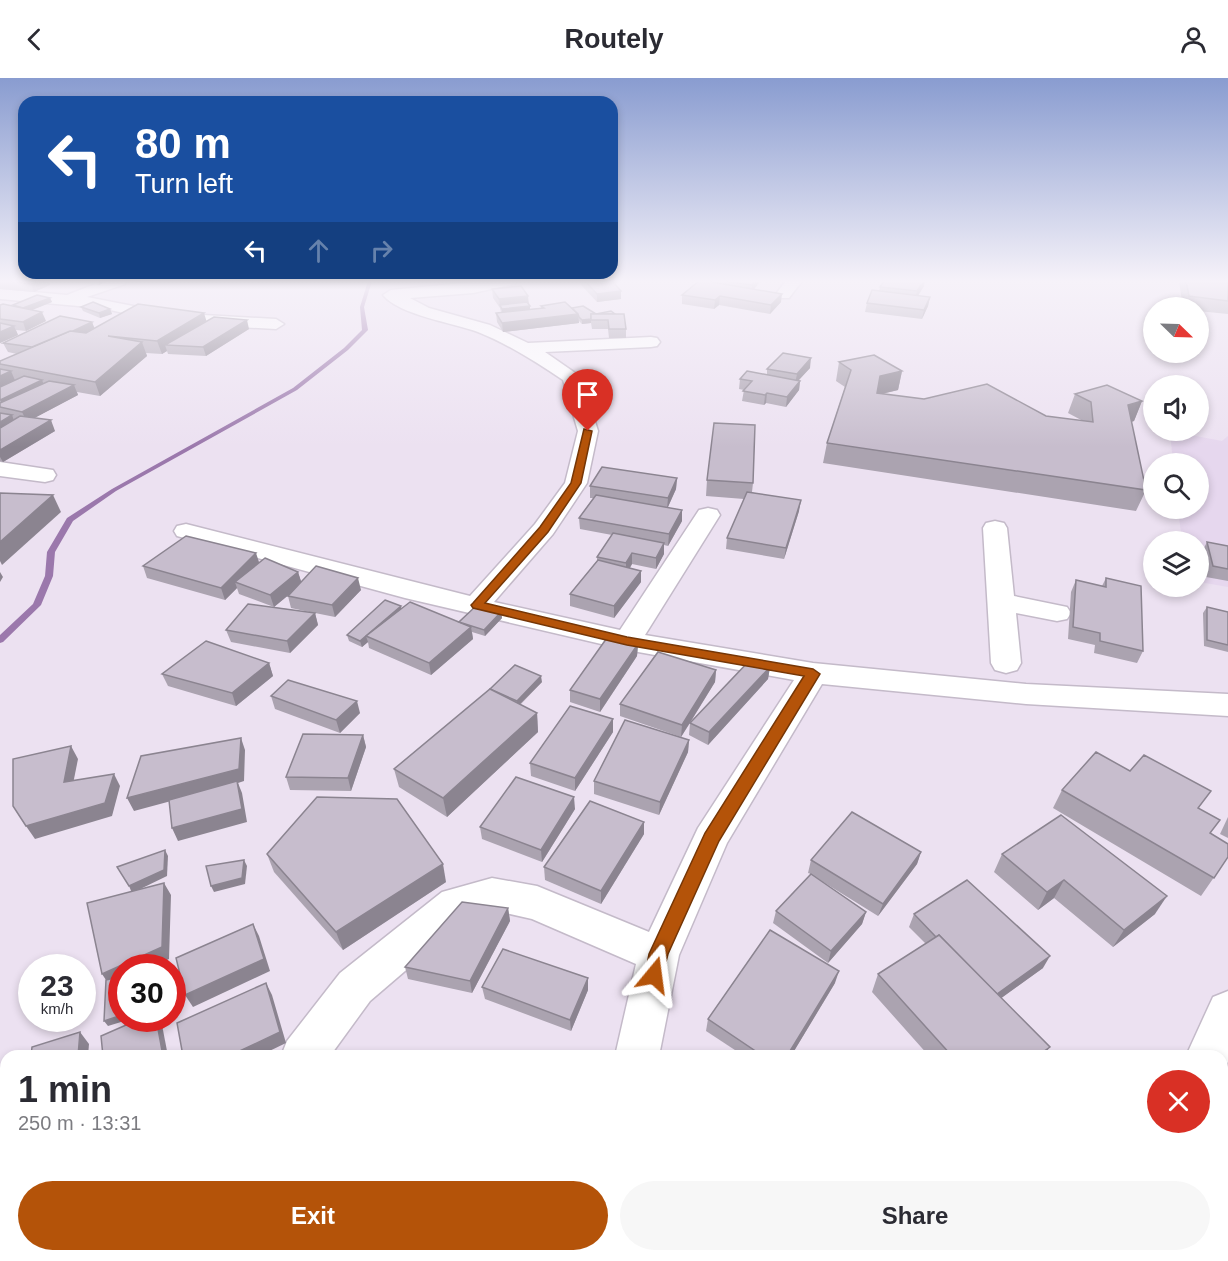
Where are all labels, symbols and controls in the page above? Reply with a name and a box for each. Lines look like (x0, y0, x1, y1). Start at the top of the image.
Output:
icon: back (18, 23, 51, 56)
icon: person (1177, 23, 1210, 56)
text: Routely (564, 24, 664, 54)
icon: left (36, 120, 114, 198)
text: 80 m (135, 120, 231, 167)
text: Turn left (135, 169, 233, 199)
icon: left (239, 234, 272, 267)
icon: ahead (302, 234, 335, 267)
icon: right (365, 234, 398, 267)
north arrow (1143, 297, 1209, 363)
map controls (1143, 297, 1209, 597)
pin (562, 369, 613, 431)
button: sound (1143, 375, 1209, 441)
icon: arrive (571, 378, 604, 411)
button: search (1143, 453, 1209, 519)
button: layers (1143, 531, 1209, 597)
position arrow (622, 943, 686, 1007)
speed limit sign: 30 (108, 954, 186, 1032)
text: 23 (40, 969, 74, 1002)
text: km/h (41, 1000, 73, 1017)
text: 1 min (18, 1069, 112, 1110)
button: close (1147, 1070, 1210, 1133)
text: 250 m · 13:31 (18, 1112, 141, 1134)
button: Exit (18, 1181, 608, 1250)
button: Share (620, 1181, 1210, 1250)

